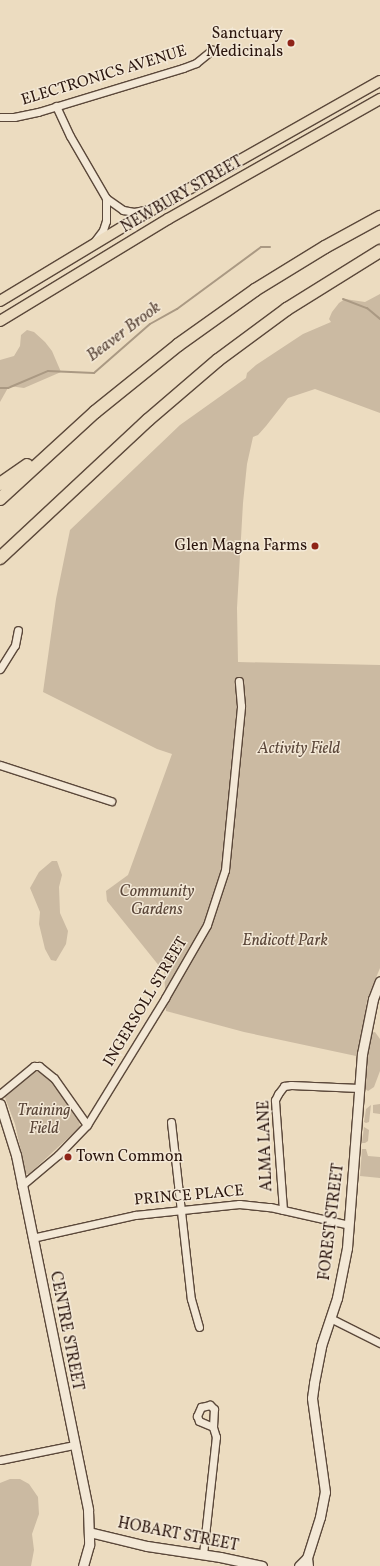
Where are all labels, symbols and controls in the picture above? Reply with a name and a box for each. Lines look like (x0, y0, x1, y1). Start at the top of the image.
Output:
place label: Sanctuary Medicinals (206, 24, 283, 62)
marker: Sanctuary Medicinals (286, 38, 296, 48)
street label: ELECTRONICS AVENUE (19, 42, 189, 110)
street label: NEWBURY STREET (118, 152, 246, 238)
water label: Beaver Brook (83, 298, 165, 366)
place label: Glen Magna Farms (175, 536, 307, 556)
marker: Glen Magna Farms (310, 541, 320, 551)
park label: Activity Field (258, 739, 340, 759)
park label: Community Gardens (120, 882, 194, 920)
park label: Endicott Park (242, 931, 328, 951)
street label: INGERSOLL STREET (100, 934, 192, 1070)
street label: ALMA LANE (255, 1100, 277, 1192)
park label: Training Field (18, 1101, 70, 1139)
place label: Town Common (76, 1147, 183, 1167)
marker: Town Common (63, 1152, 73, 1162)
street label: FOREST STREET (315, 1162, 349, 1282)
street label: PRINCE PLACE (133, 1182, 245, 1210)
street label: CENTRE STREET (45, 1270, 87, 1392)
street label: HOBART STREET (116, 1514, 240, 1556)

